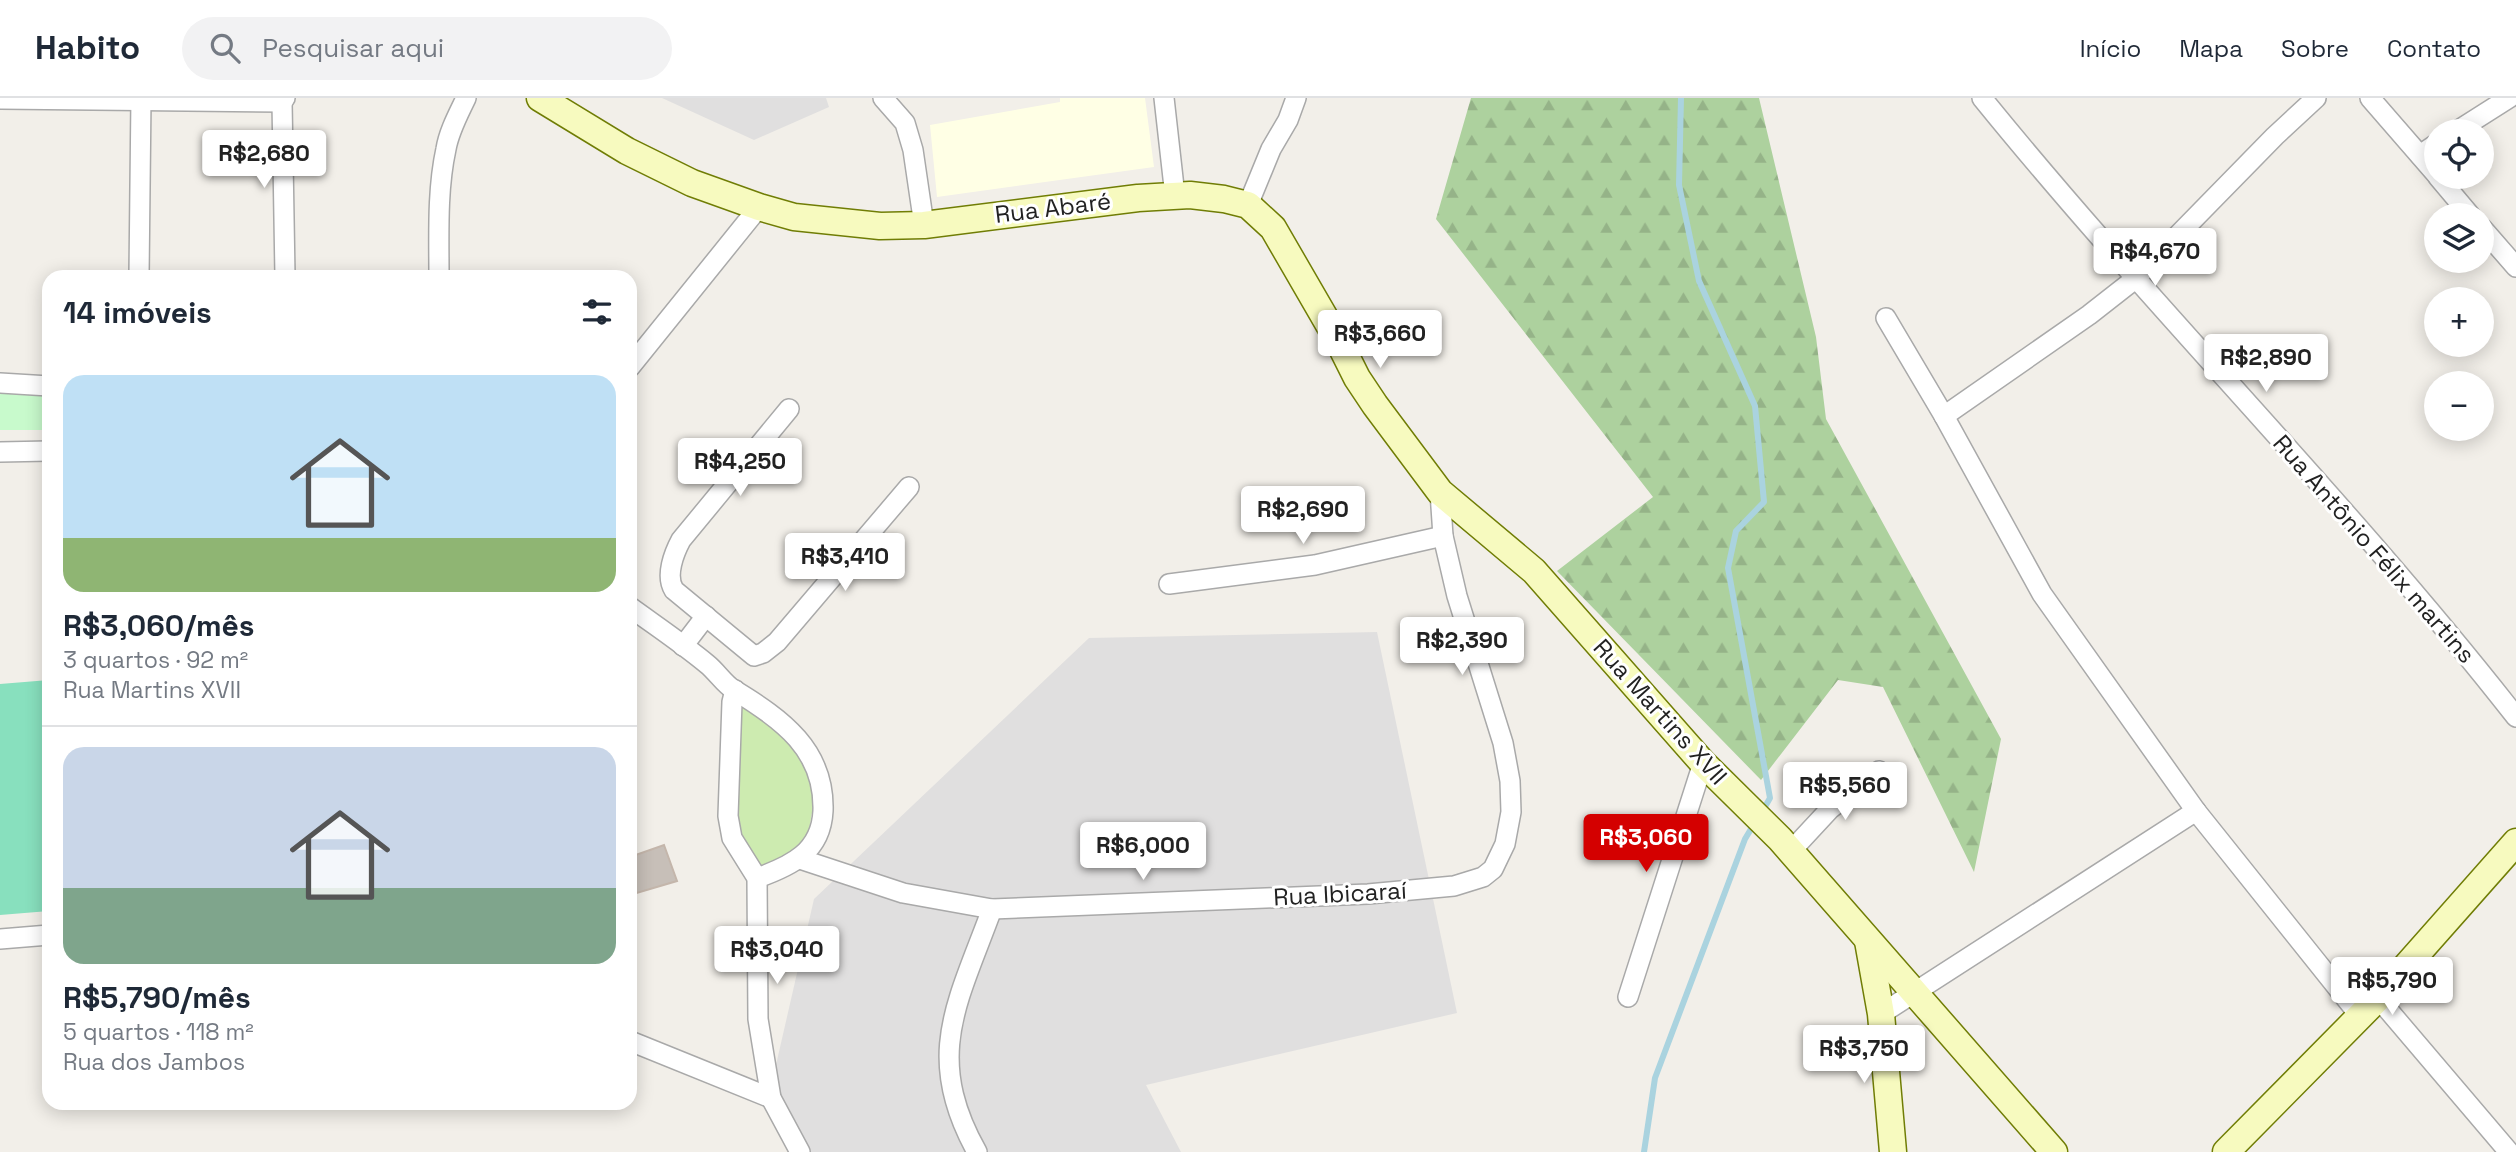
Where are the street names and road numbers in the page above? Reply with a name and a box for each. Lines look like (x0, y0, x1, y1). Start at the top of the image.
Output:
street label: Rua Abaré (993, 185, 1113, 230)
street label: Rua Antônio Félix martins (2267, 428, 2482, 669)
street label: Rua Martins XVII (1587, 632, 1734, 791)
street label: Rua Ibicaraí (1273, 875, 1408, 912)

